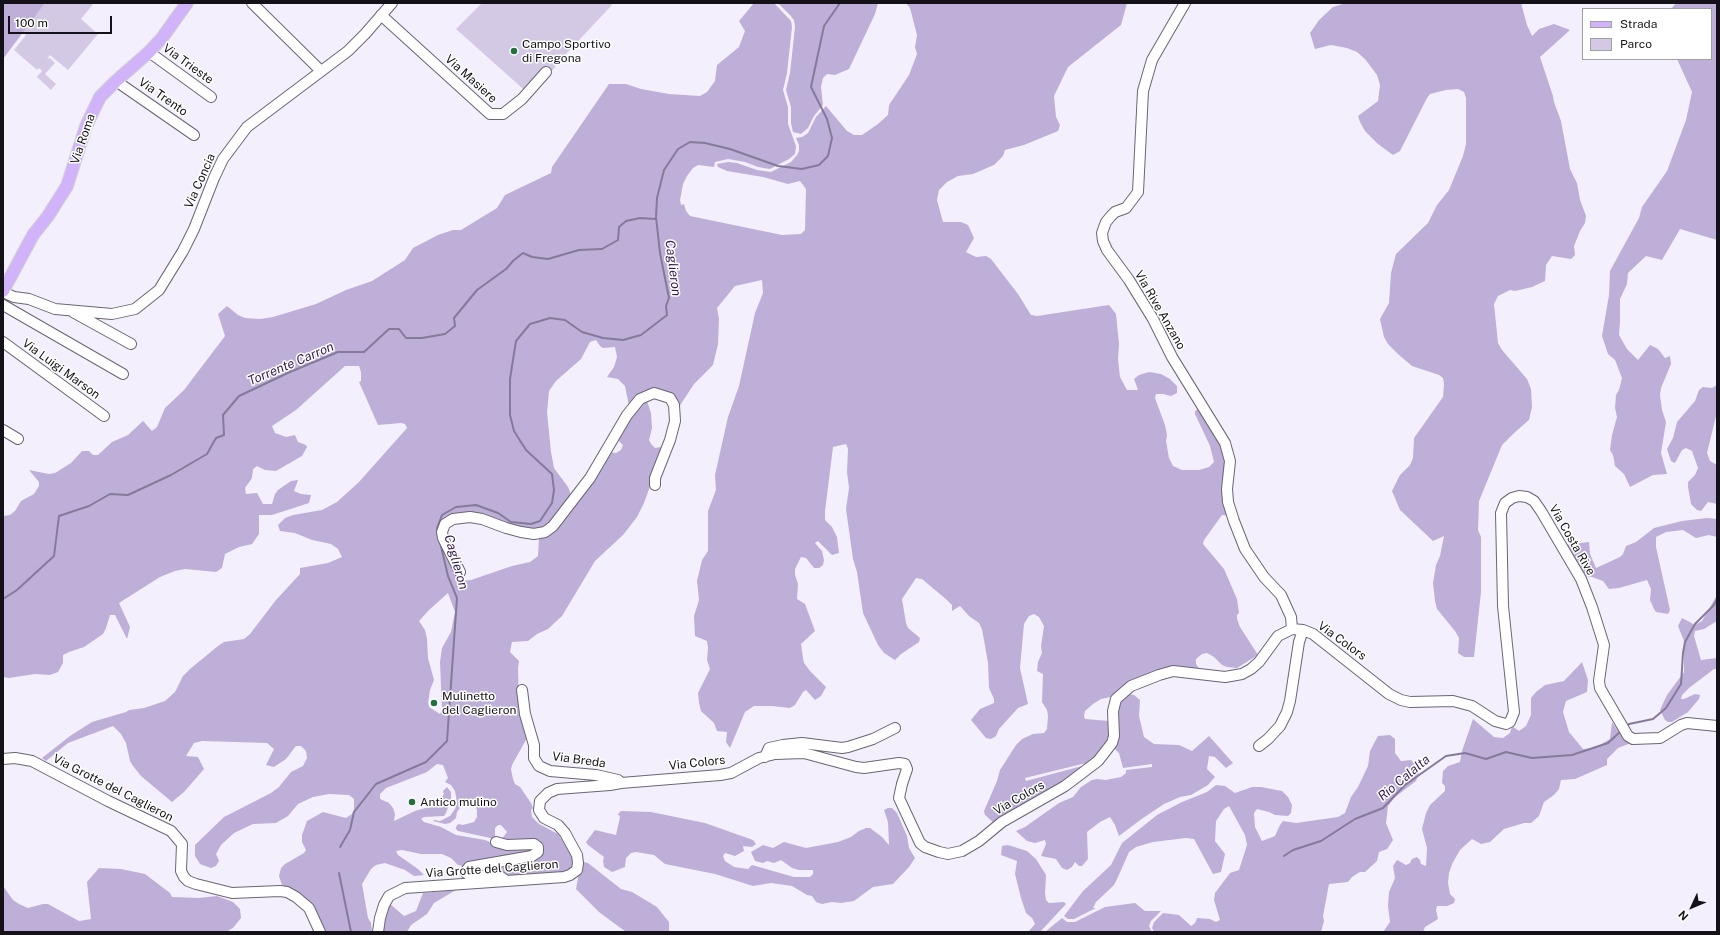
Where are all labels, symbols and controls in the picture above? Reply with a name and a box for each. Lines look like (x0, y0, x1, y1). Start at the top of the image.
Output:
scale bar (10, 8, 114, 34)
legend (1582, 8, 1712, 60)
text: 100 m (15, 16, 48, 30)
text: Strada (1620, 17, 1657, 31)
place label: Campo Sportivo di Fregona (522, 37, 611, 65)
text: Parco (1620, 37, 1652, 51)
street label: Via Trieste (160, 41, 216, 87)
marker: Campo Sportivo di Fregona (509, 46, 519, 56)
street label: Via Masiere (442, 52, 500, 106)
street label: Via Trento (136, 75, 190, 119)
street label: Via Roma (68, 112, 98, 166)
street label: Via Concia (182, 151, 218, 211)
water label: Caglieron (662, 239, 684, 297)
street label: Via Rive Anzano (1132, 268, 1188, 352)
street label: Via Luigi Marson (19, 336, 103, 402)
water label: Torrente Carron (246, 339, 336, 389)
street label: Via Costa Rive (1546, 502, 1598, 578)
water label: Caglieron (441, 533, 471, 591)
street label: Via Colors (1315, 619, 1369, 663)
place label: Mulinetto del Caglieron (442, 689, 516, 717)
marker: Mulinetto del Caglieron (429, 698, 439, 708)
street label: Via Breda (551, 749, 607, 771)
street label: Via Grotte del Caglieron (50, 751, 176, 825)
water label: Rio Calalta (1375, 752, 1433, 804)
street label: Via Colors (668, 753, 726, 773)
street label: Via Colors (991, 778, 1047, 818)
place label: Antico mulino (420, 795, 497, 809)
marker: Antico mulino (407, 797, 417, 807)
street label: Via Grotte del Caglieron (425, 857, 559, 881)
north arrow (1672, 887, 1712, 927)
text: N (1676, 908, 1691, 923)

